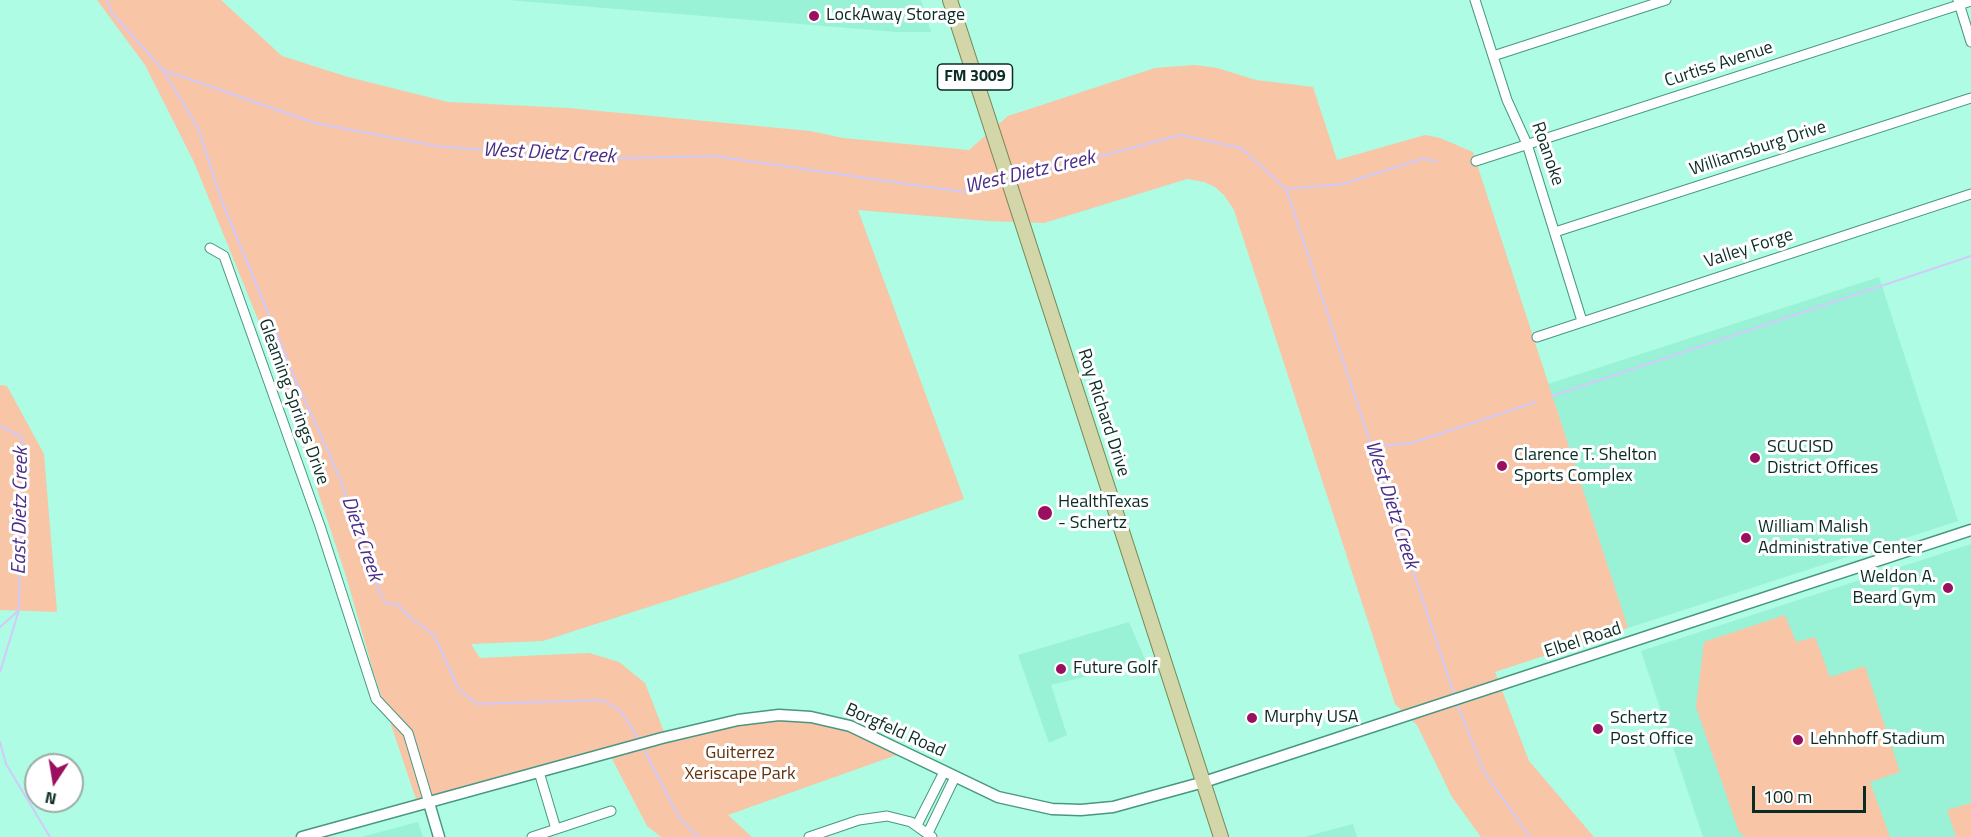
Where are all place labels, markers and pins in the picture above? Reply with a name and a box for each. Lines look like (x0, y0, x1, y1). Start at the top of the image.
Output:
place label: LockAway Storage (826, 5, 965, 27)
marker: LockAway Storage (807, 9, 821, 23)
place label: SCUCISD District Offices (1767, 437, 1878, 480)
place label: Clarence T. Shelton Sports Complex (1514, 445, 1657, 488)
marker: SCUCISD District Offices (1748, 451, 1762, 465)
marker: Clarence T. Shelton Sports Complex (1495, 459, 1509, 473)
place label: HealthTexas - Schertz (1058, 492, 1149, 534)
marker: HealthTexas - Schertz (1036, 504, 1054, 522)
place label: William Malish Administrative Center (1758, 517, 1922, 560)
marker: William Malish Administrative Center (1739, 531, 1753, 545)
place label: Weldon A. Beard Gym (1853, 567, 1936, 610)
marker: Weldon A. Beard Gym (1941, 581, 1955, 595)
place label: Future Golf (1073, 658, 1157, 680)
marker: Future Golf (1054, 662, 1068, 676)
place label: Murphy USA (1264, 707, 1358, 729)
place label: Schertz Post Office (1610, 708, 1693, 750)
marker: Murphy USA (1245, 711, 1259, 725)
marker: Schertz Post Office (1591, 722, 1605, 736)
place label: Lehnhoff Stadium (1810, 729, 1945, 751)
marker: Lehnhoff Stadium (1791, 733, 1805, 747)

